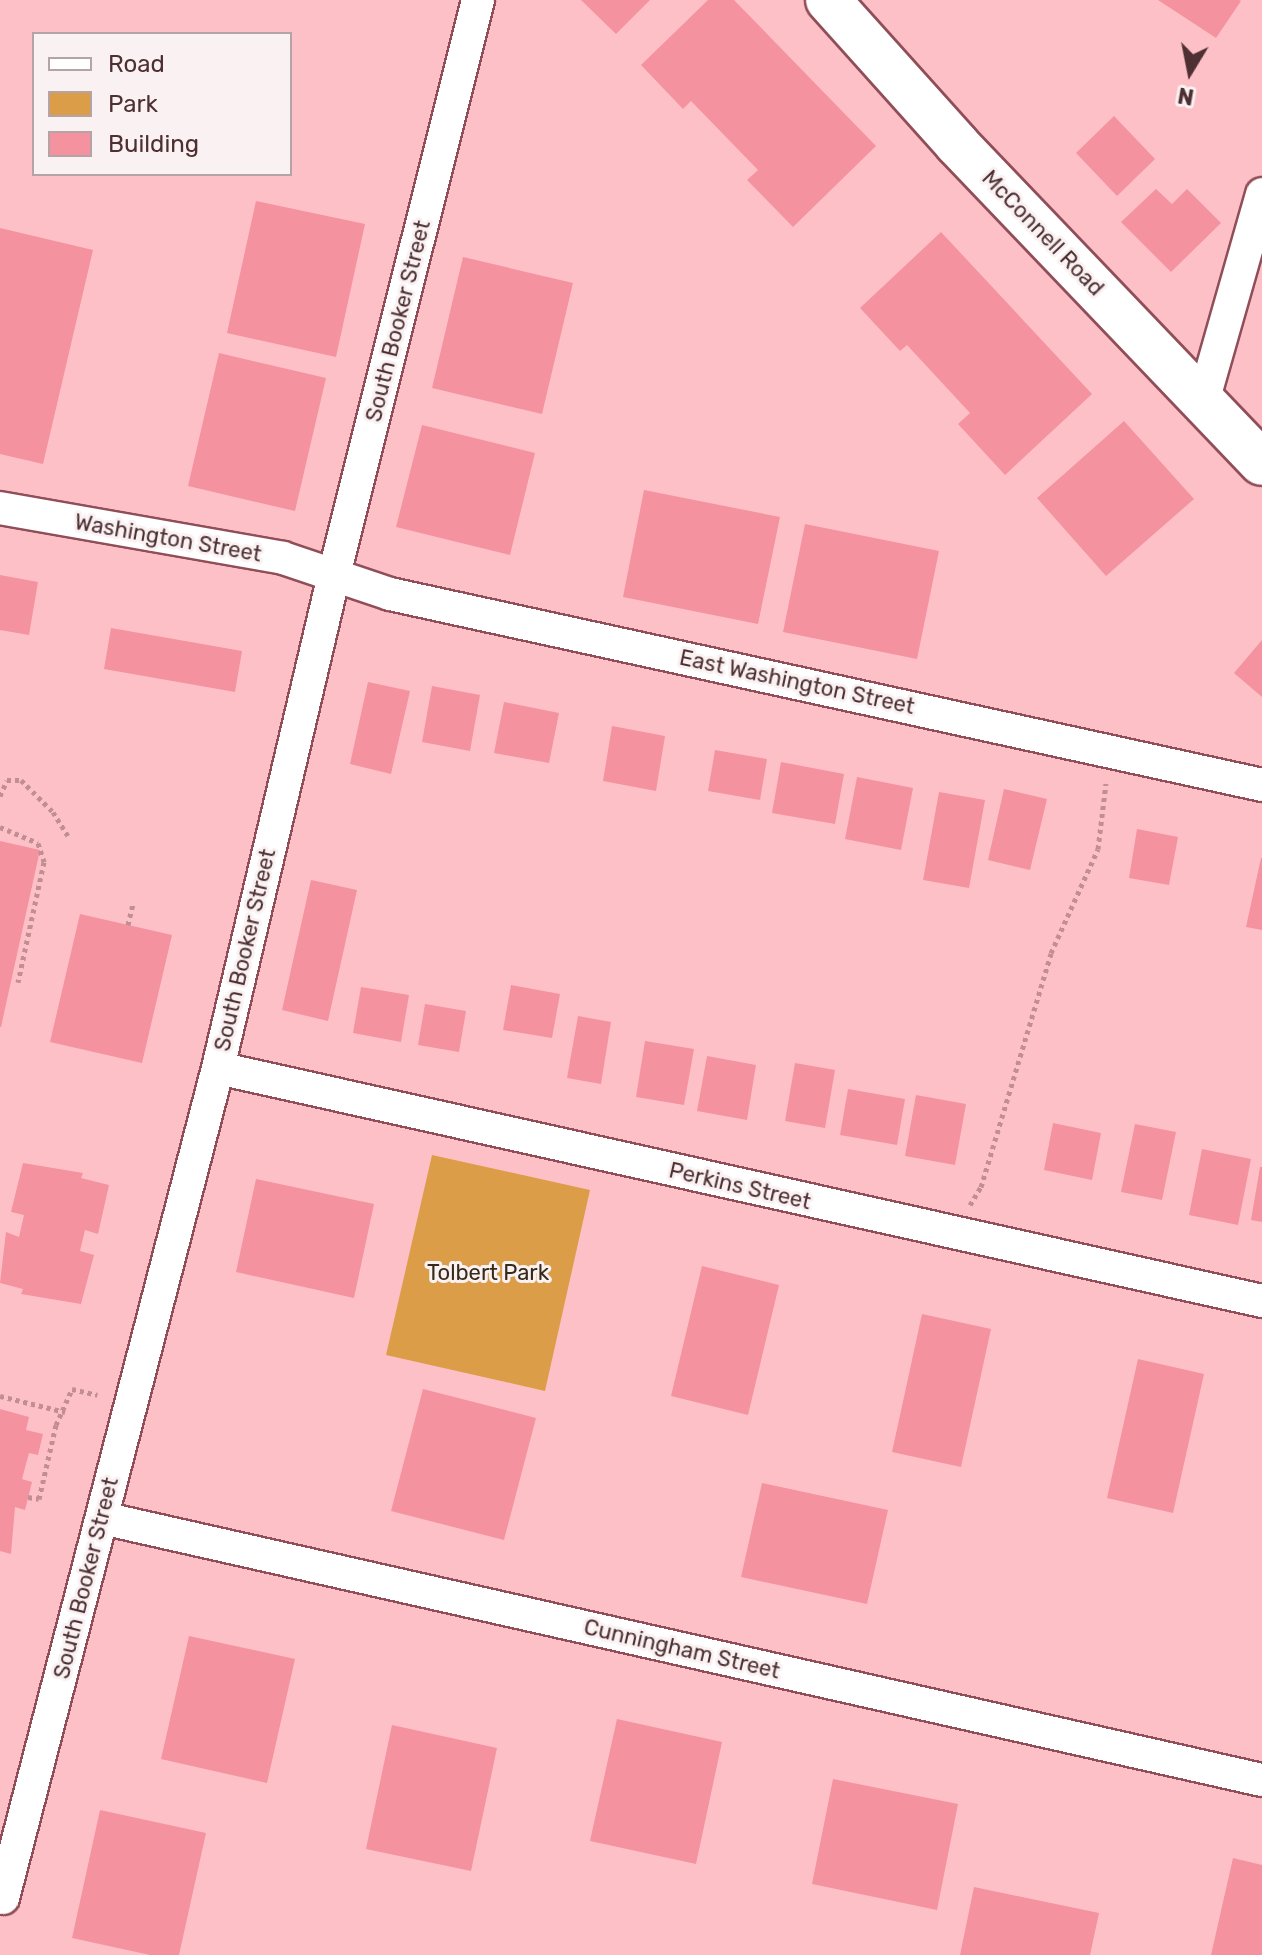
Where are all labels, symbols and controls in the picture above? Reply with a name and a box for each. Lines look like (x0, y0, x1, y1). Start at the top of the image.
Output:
legend (32, 32, 292, 176)
north arrow (1150, 32, 1230, 112)
text: Road (108, 50, 165, 78)
text: N (1176, 81, 1196, 111)
text: Park (108, 90, 158, 118)
text: Building (108, 130, 199, 158)
street label: McConnell Road (977, 165, 1109, 301)
street label: South Booker Street (360, 217, 436, 425)
street label: Washington Street (73, 509, 263, 567)
street label: East Washington Street (677, 644, 917, 720)
street label: South Booker Street (209, 846, 281, 1054)
street label: Perkins Street (666, 1157, 814, 1215)
park label: Tolbert Park (427, 1260, 549, 1286)
street label: South Booker Street (48, 1474, 124, 1682)
street label: Cunningham Street (581, 1614, 783, 1684)

